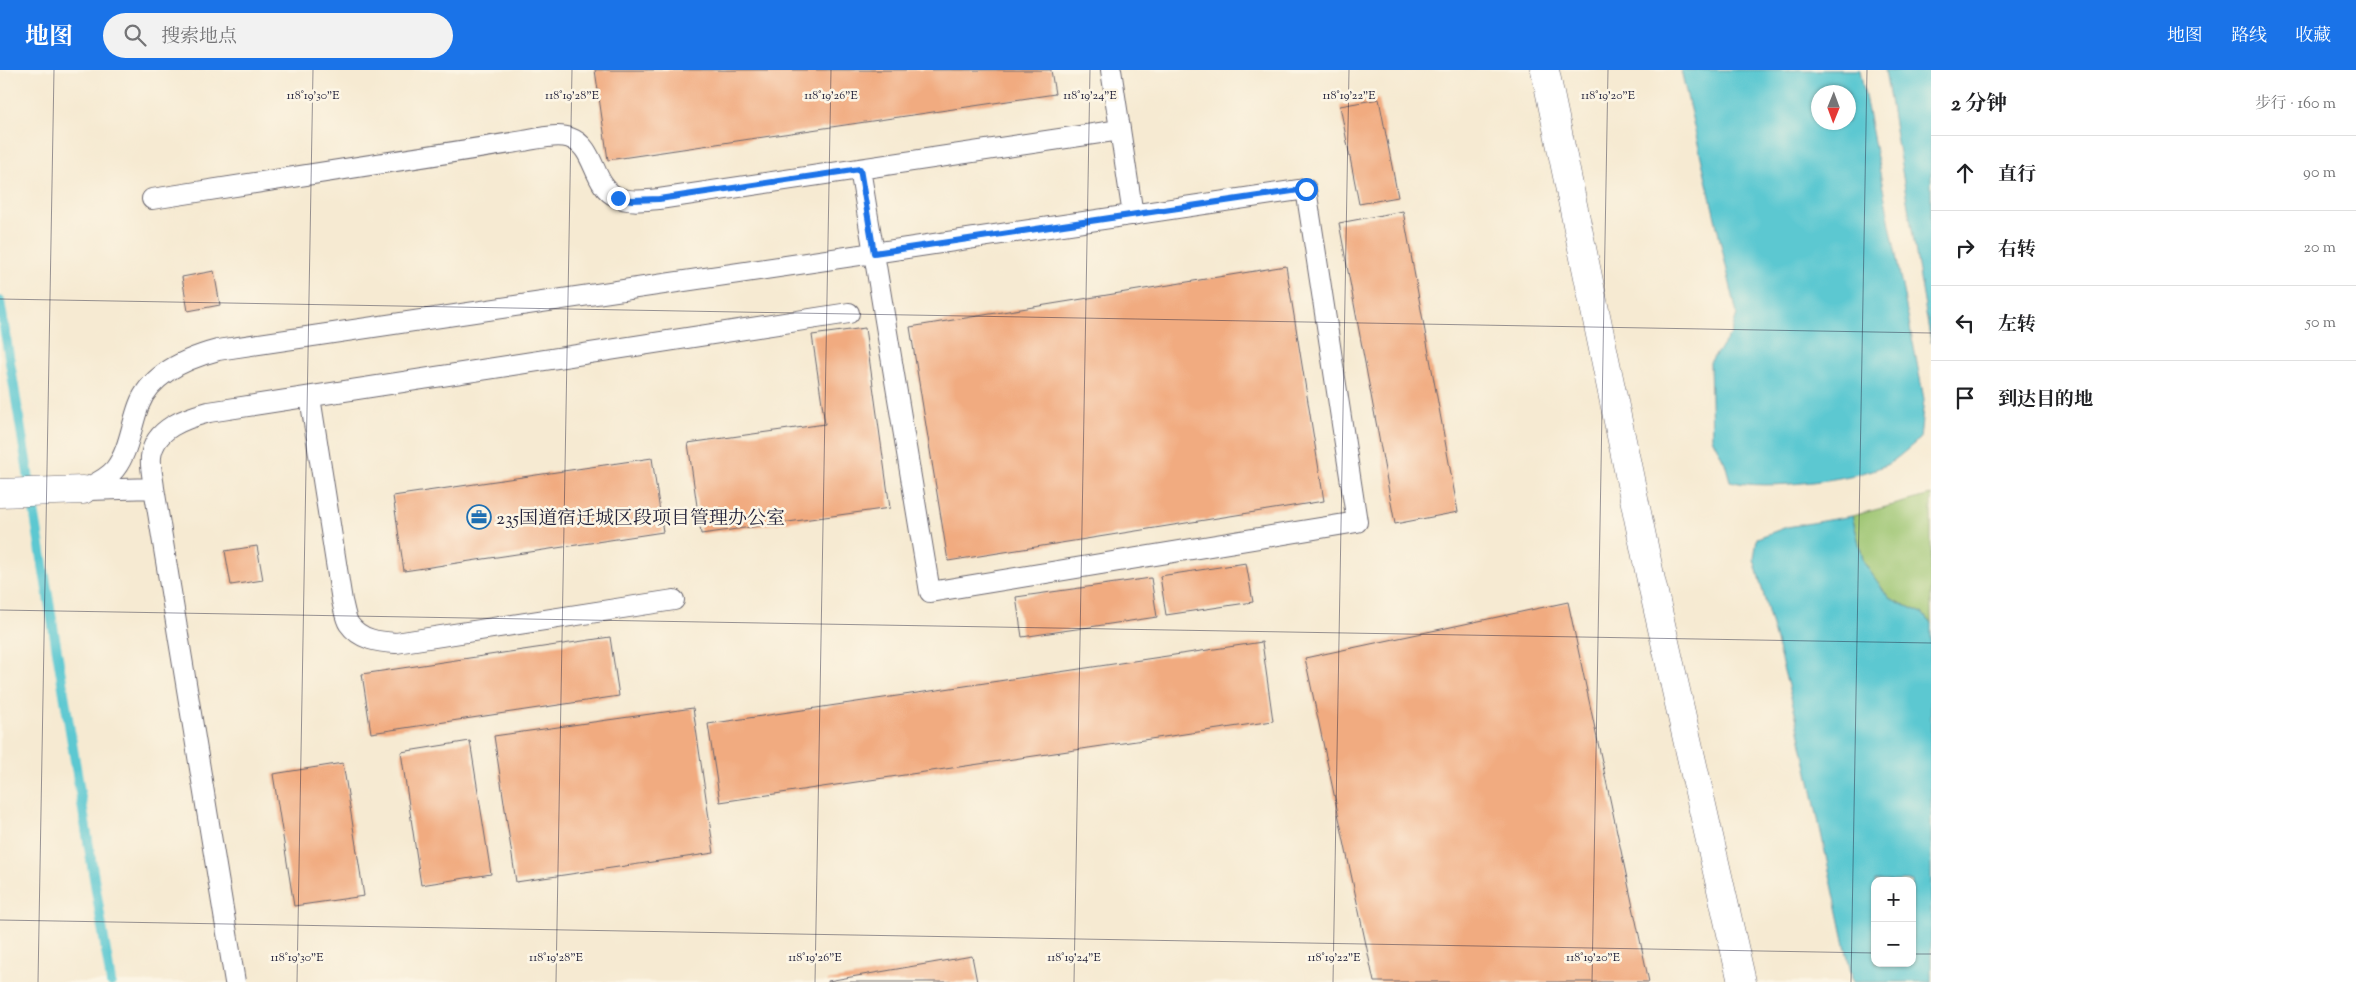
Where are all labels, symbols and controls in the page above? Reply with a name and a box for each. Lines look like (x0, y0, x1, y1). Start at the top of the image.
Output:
search box (103, 13, 453, 58)
text: 地图 (25, 21, 73, 55)
icon: search (121, 21, 149, 49)
text: 搜索地点 (161, 24, 237, 51)
text: 地图 (2167, 24, 2203, 50)
text: 路线 (2231, 24, 2267, 50)
text: 收藏 (2295, 24, 2331, 50)
north arrow (1811, 85, 1856, 130)
text: 118°19'30"E (286, 87, 340, 105)
text: 118°19'28"E (545, 87, 600, 105)
text: 118°19'26"E (804, 87, 859, 105)
text: 118°19'24"E (1063, 87, 1118, 105)
text: 118°19'22"E (1322, 87, 1376, 105)
text: 118°19'20"E (1581, 87, 1636, 105)
text: 2 分钟 (1951, 90, 2007, 120)
text: 步行 · 160 m (2255, 93, 2336, 116)
icon: ahead (1951, 159, 1979, 187)
text: 直行 (1998, 162, 2036, 189)
text: 90 m (2303, 162, 2336, 185)
route start (1295, 178, 1318, 201)
route end (607, 187, 630, 210)
icon: right (1951, 234, 1979, 262)
text: 右转 (1998, 237, 2036, 264)
text: 20 m (2303, 237, 2336, 260)
icon: left (1951, 309, 1979, 337)
text: 左转 (1998, 312, 2036, 339)
text: 50 m (2305, 312, 2336, 335)
icon: arrive (1951, 384, 1979, 412)
text: 到达目的地 (1998, 387, 2093, 414)
office icon: 235国道宿迁城区段项目管理办公室 (466, 504, 492, 530)
place label: 235国道宿迁城区段项目管理办公室 (496, 506, 785, 533)
map controls (1871, 877, 1916, 967)
button: + (1871, 877, 1916, 922)
button: − (1871, 922, 1916, 967)
text: 118°19'30"E (270, 949, 324, 967)
text: 118°19'28"E (529, 949, 584, 967)
text: 118°19'26"E (788, 949, 843, 967)
text: 118°19'24"E (1047, 949, 1102, 967)
text: 118°19'22"E (1307, 949, 1361, 967)
text: 118°19'20"E (1566, 949, 1621, 967)

